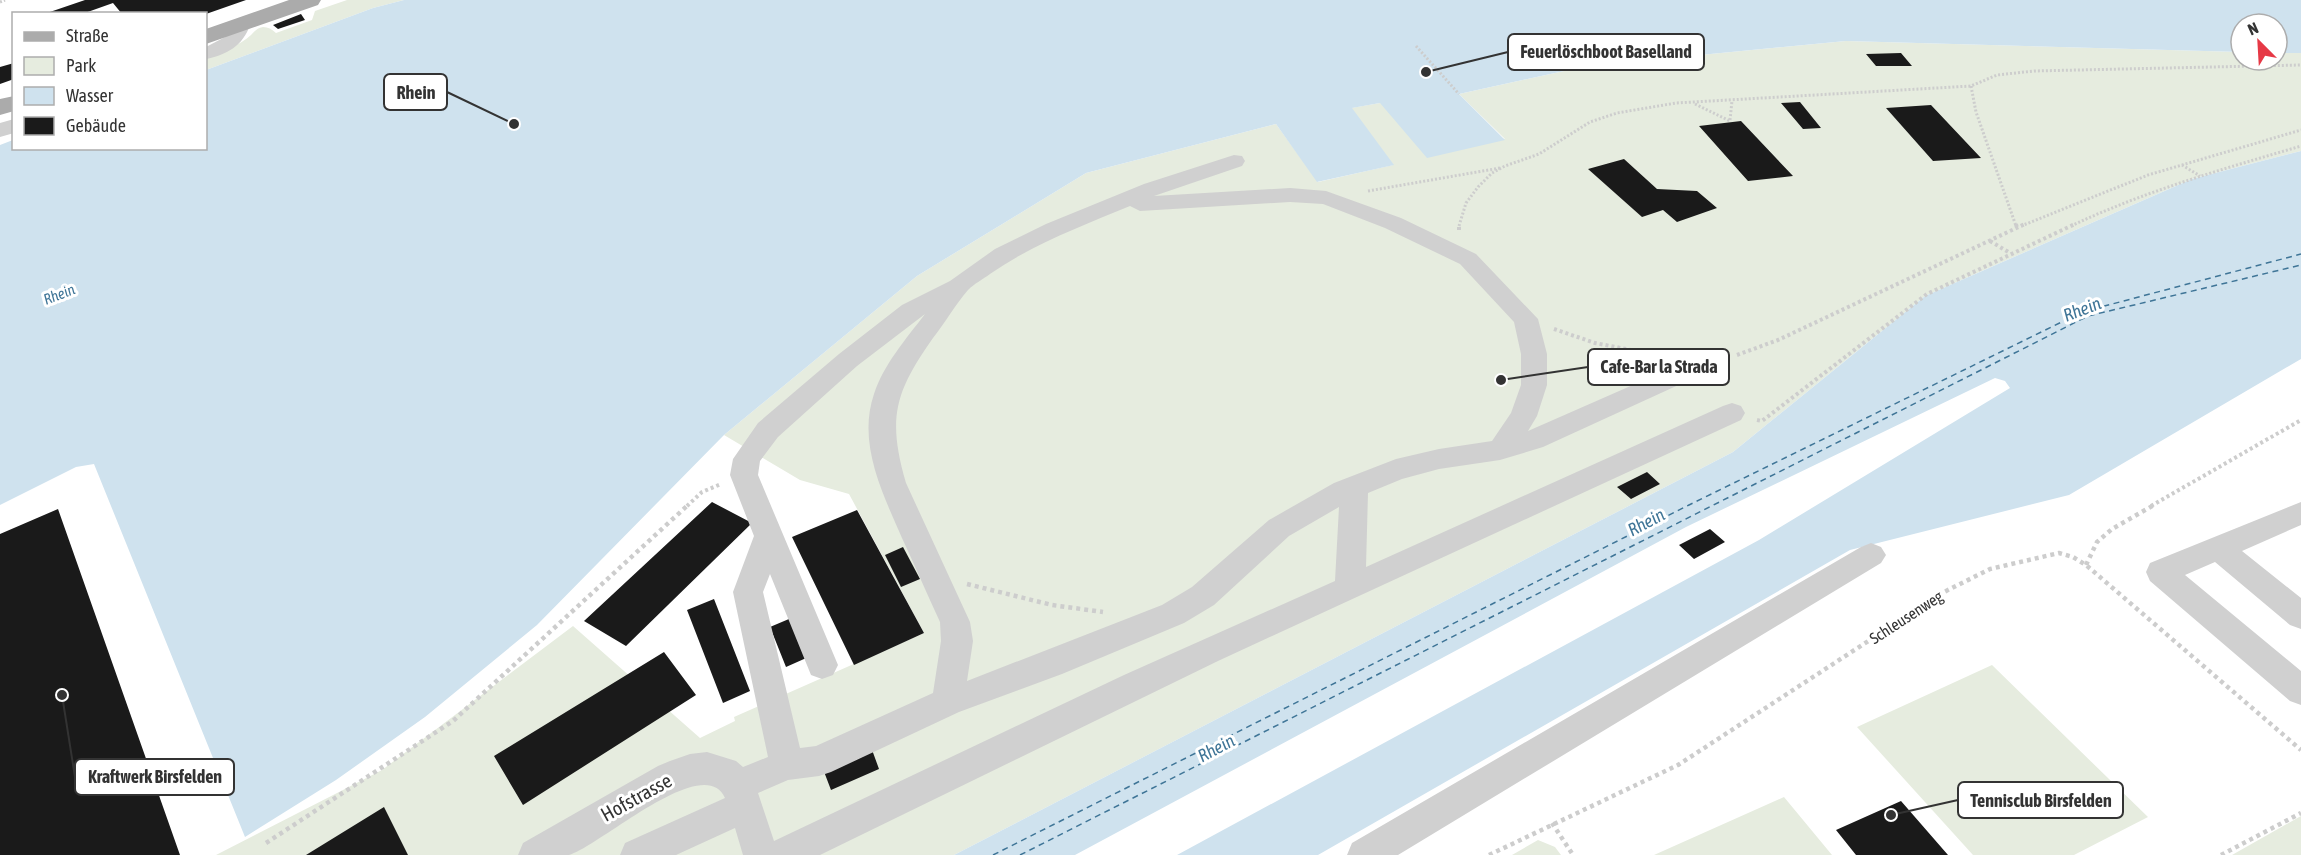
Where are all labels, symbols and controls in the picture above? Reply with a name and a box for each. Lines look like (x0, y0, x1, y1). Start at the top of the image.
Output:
legend (12, 12, 207, 150)
north arrow (2229, 12, 2289, 72)
text: N (2245, 18, 2261, 38)
text: Straße (66, 25, 109, 46)
callout: Feuerlöschboot Baselland (1508, 34, 1704, 70)
text: Feuerlöschboot Baselland (1520, 41, 1692, 62)
text: Park (66, 55, 96, 76)
callout: Rhein (384, 74, 447, 110)
text: Rhein (397, 82, 436, 103)
text: Wasser (66, 85, 114, 106)
text: Gebäude (66, 115, 126, 136)
water label: Rhein (41, 280, 77, 308)
water label: Rhein (2060, 292, 2104, 326)
callout: Cafe-Bar la Strada (1588, 349, 1729, 385)
text: Cafe-Bar la Strada (1600, 356, 1718, 377)
water label: Rhein (1624, 504, 1668, 540)
street label: Schleusenweg (1866, 587, 1947, 648)
water label: Rhein (1194, 730, 1238, 766)
callout: Kraftwerk Birsfelden (75, 759, 234, 795)
text: Kraftwerk Birsfelden (88, 766, 222, 787)
street label: Hofstrasse (597, 768, 675, 826)
callout: Tennisclub Birsfelden (1958, 782, 2123, 818)
text: Tennisclub Birsfelden (1970, 790, 2112, 811)

